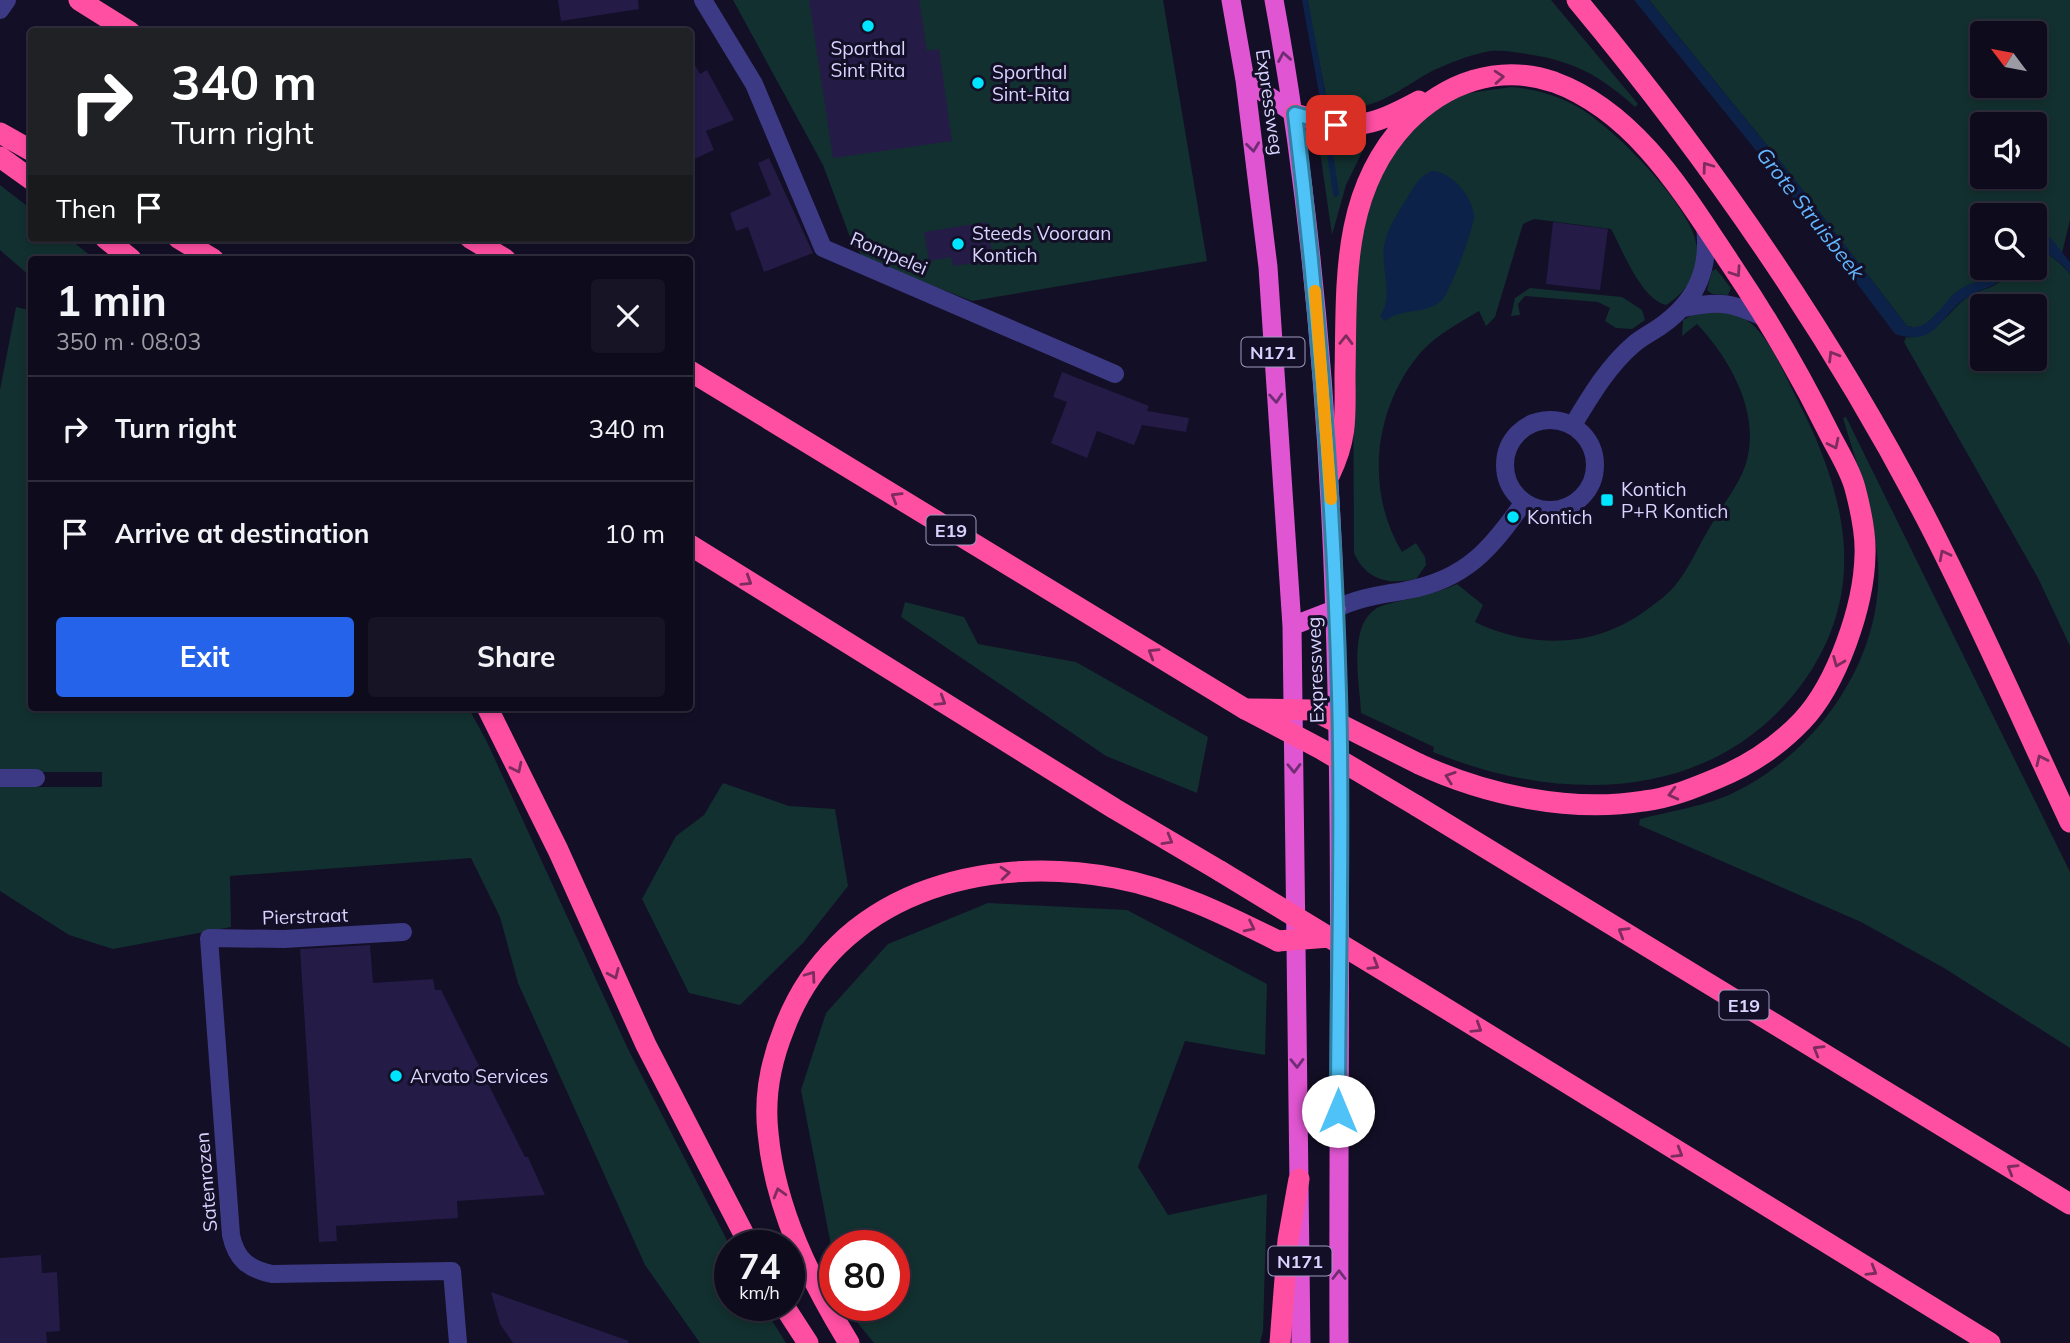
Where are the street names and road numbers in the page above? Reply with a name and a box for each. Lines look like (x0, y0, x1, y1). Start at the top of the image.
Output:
street label: Expressweg (1251, 48, 1289, 156)
street label: Rompelei (847, 226, 931, 280)
road number: N171 (1242, 338, 1304, 366)
road number: E19 (926, 516, 976, 544)
street label: Expressweg (1301, 616, 1329, 724)
street label: Pierstraat (261, 902, 349, 929)
road number: E19 (1720, 990, 1768, 1020)
street label: Satenrozen (190, 1131, 222, 1233)
road number: N171 (1268, 1246, 1332, 1276)

